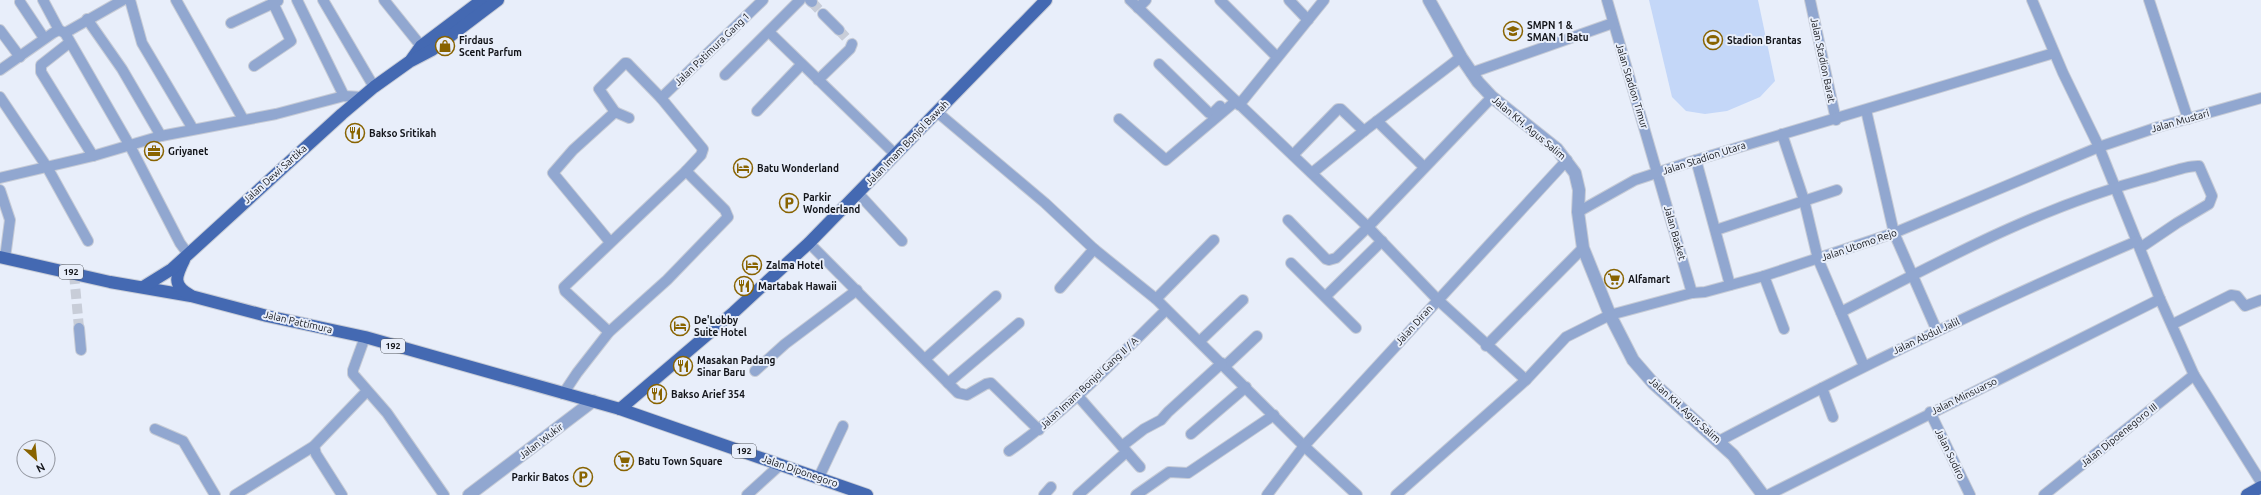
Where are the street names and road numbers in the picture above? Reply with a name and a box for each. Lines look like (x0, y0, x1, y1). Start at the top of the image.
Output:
street label: Jalan Patimura Gang 1 (672, 10, 752, 88)
street label: Jalan Stadion Barat (1809, 16, 1837, 104)
street label: Jalan Stadion Timur (1614, 42, 1650, 130)
street label: Jalan KH. Agus Salim (1490, 94, 1568, 162)
street label: Jalan Imam Bonjol Bawah (863, 98, 951, 188)
street label: Jalan Mustari (2150, 107, 2210, 135)
street label: Jalan Stadion Utara (1661, 139, 1747, 177)
street label: Jalan Dewi Sartika (241, 143, 309, 205)
street label: Jalan Basket (1662, 205, 1688, 261)
street label: Jalan Utomo Rejo (1820, 227, 1898, 263)
road number: 192 (59, 265, 83, 279)
street label: Jalan Diran (1393, 303, 1435, 347)
street label: Jalan Pattimura (262, 309, 334, 335)
street label: Jalan Abdul Jalil (1891, 316, 1961, 356)
street label: Jalan Imam Bonjol Gang II / A (1038, 334, 1141, 431)
road number: 192 (381, 339, 405, 353)
street label: Jalan KH. Agus Salim (1647, 375, 1723, 445)
street label: Jalan Minsuarso (1929, 375, 1999, 417)
street label: Jalan Dipoenegoro III (2079, 401, 2159, 469)
street label: Jalan Wukir (517, 421, 565, 461)
street label: Jalan Sudiro (1933, 427, 1967, 481)
road number: 192 (732, 444, 756, 458)
street label: Jalan Diponegoro (761, 453, 840, 489)

